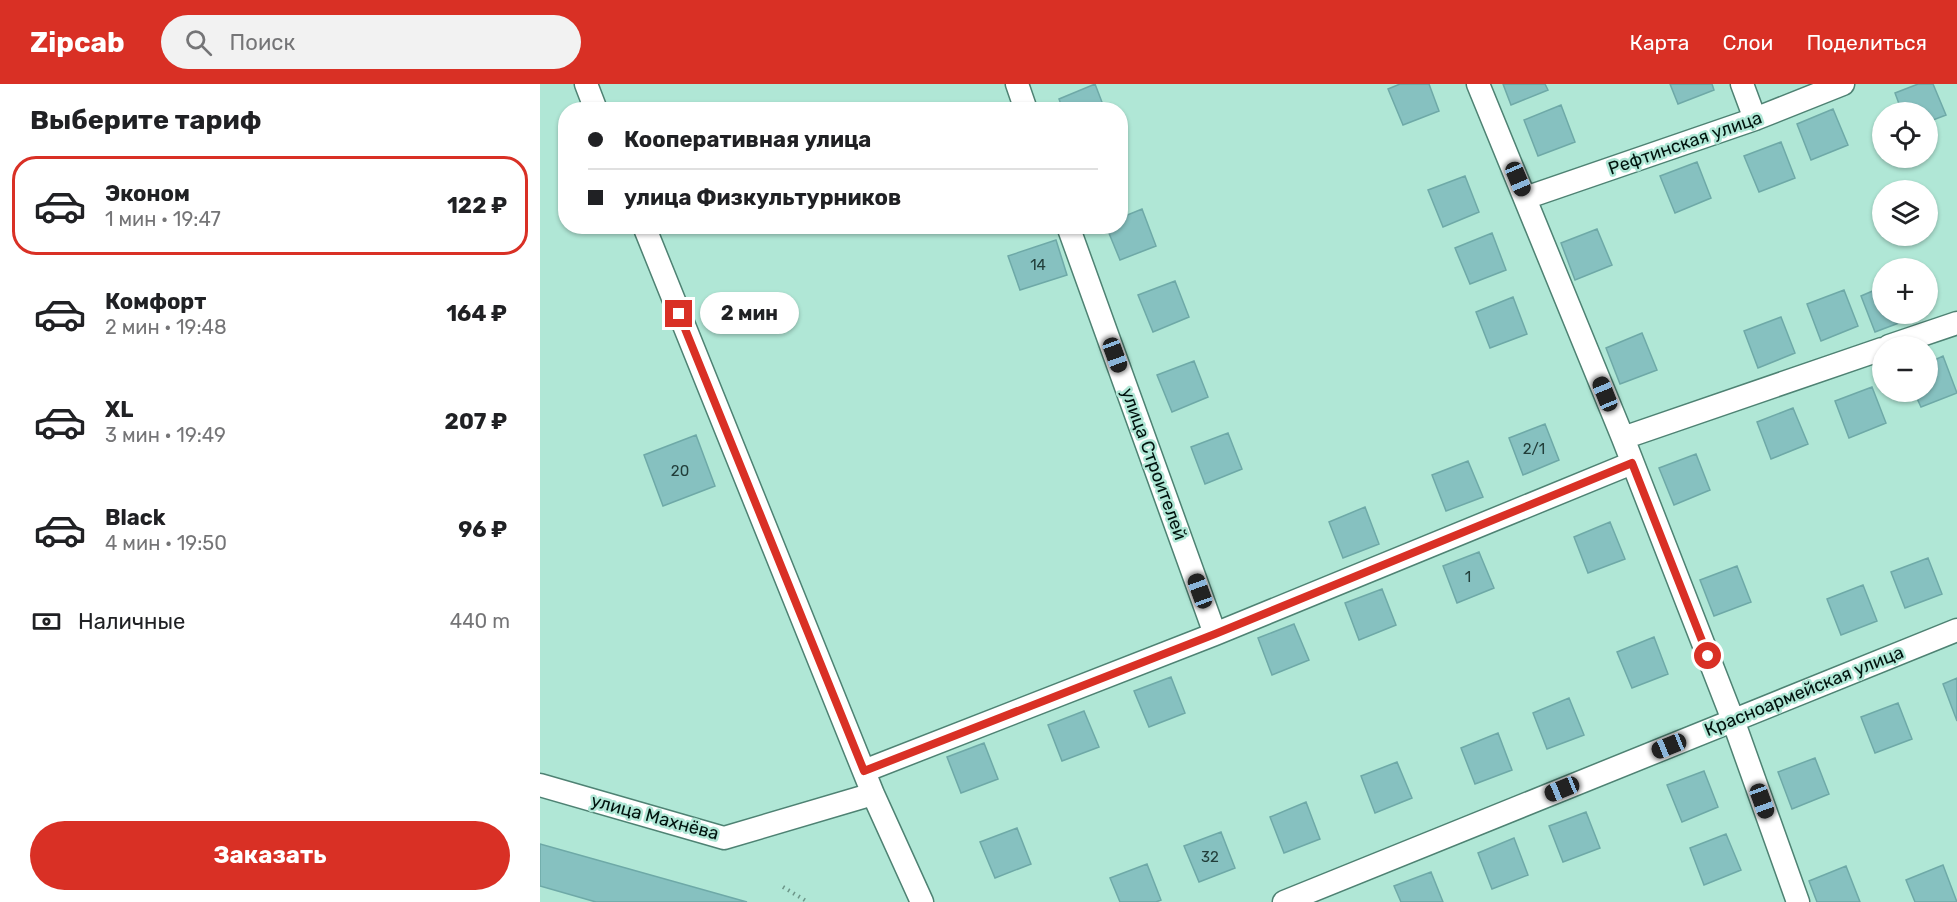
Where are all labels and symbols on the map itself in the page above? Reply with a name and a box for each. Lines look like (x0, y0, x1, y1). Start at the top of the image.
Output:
street label: Рефтинская улица (1605, 106, 1765, 180)
car (1503, 159, 1533, 199)
house number: 14 (1030, 256, 1046, 274)
callout: 2 мин (700, 293, 799, 335)
route end (665, 300, 692, 327)
car (1100, 335, 1130, 375)
car (1590, 374, 1620, 414)
street label: улица Строителей (1116, 385, 1192, 543)
house number: 2/1 (1523, 440, 1545, 458)
house number: 20 (671, 462, 689, 480)
house number: 1 (1465, 568, 1471, 586)
car (1185, 571, 1215, 611)
street label: Красноармейская улица (1701, 641, 1907, 741)
route start (1694, 642, 1721, 669)
car (1649, 731, 1689, 761)
car (1542, 774, 1582, 804)
car (1747, 781, 1777, 821)
street label: улица Махнёва (589, 789, 721, 845)
house number: 32 (1201, 848, 1219, 866)

